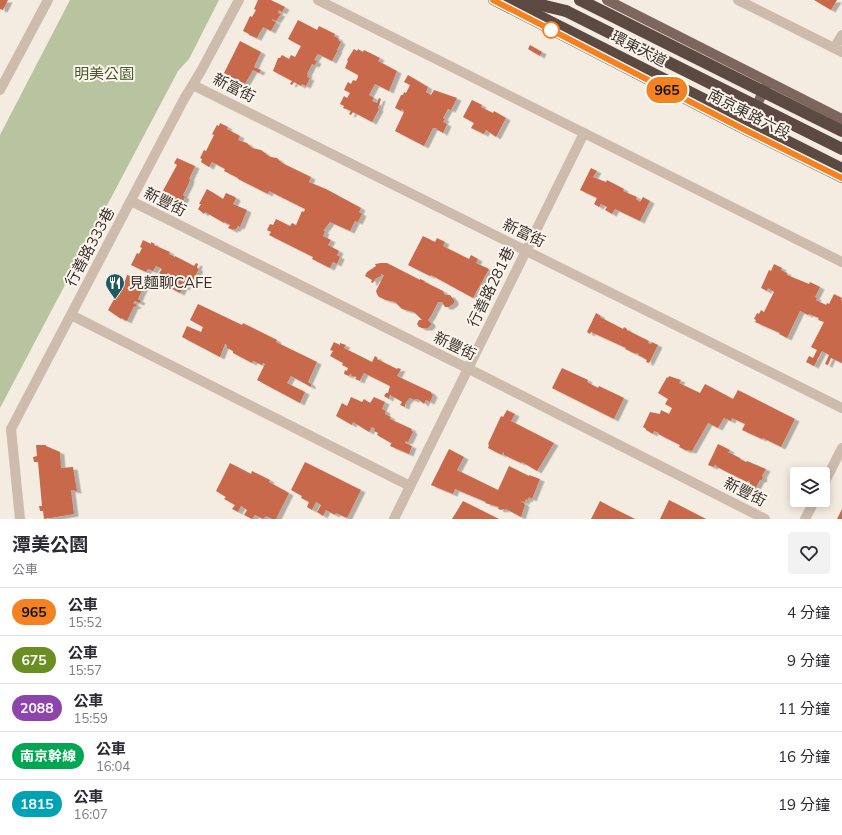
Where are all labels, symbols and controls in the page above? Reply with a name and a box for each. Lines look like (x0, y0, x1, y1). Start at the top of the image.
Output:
unlabelled marker (542, 21, 560, 39)
street label: 環東大道 (608, 26, 670, 71)
park label: 明美公園 (74, 64, 134, 83)
street label: 新富街 (210, 69, 259, 106)
line badge: 965 (644, 77, 690, 103)
text: 965 (654, 81, 680, 99)
street label: 南京東路六段 (705, 85, 794, 142)
street label: 新豐街 (141, 183, 190, 220)
street label: 行善路333巷 (61, 204, 118, 290)
street label: 新富街 (500, 214, 549, 251)
street label: 行善路281巷 (463, 244, 518, 330)
restaurant icon: 見麵聊CAFE (104, 272, 126, 300)
place label: 見麵聊CAFE (129, 273, 212, 292)
street label: 新豐街 (431, 327, 480, 364)
map controls (790, 467, 830, 507)
button: layers (790, 467, 830, 507)
street label: 新豐街 (721, 473, 770, 510)
text: 潭美公園 (12, 532, 88, 556)
button: heart (788, 532, 830, 574)
text: 公車 (12, 561, 38, 577)
text: 公車 (68, 595, 98, 614)
text: 965 (21, 603, 47, 621)
text: 4 分鐘 (787, 603, 830, 622)
text: 15:52 (68, 614, 102, 630)
text: 公車 (68, 643, 98, 662)
text: 675 (21, 651, 47, 669)
text: 9 分鐘 (787, 651, 830, 670)
text: 15:57 (68, 662, 102, 678)
text: 公車 (74, 691, 104, 710)
text: 2088 (20, 699, 54, 717)
text: 11 分鐘 (778, 699, 830, 718)
text: 15:59 (74, 710, 108, 726)
text: 公車 (96, 739, 126, 758)
text: 南京幹線 (20, 747, 76, 765)
text: 16 分鐘 (778, 747, 830, 766)
text: 16:04 (96, 758, 130, 774)
text: 公車 (74, 787, 104, 806)
text: 1815 (20, 795, 54, 813)
text: 19 分鐘 (778, 795, 830, 814)
text: 16:07 (74, 806, 108, 822)

